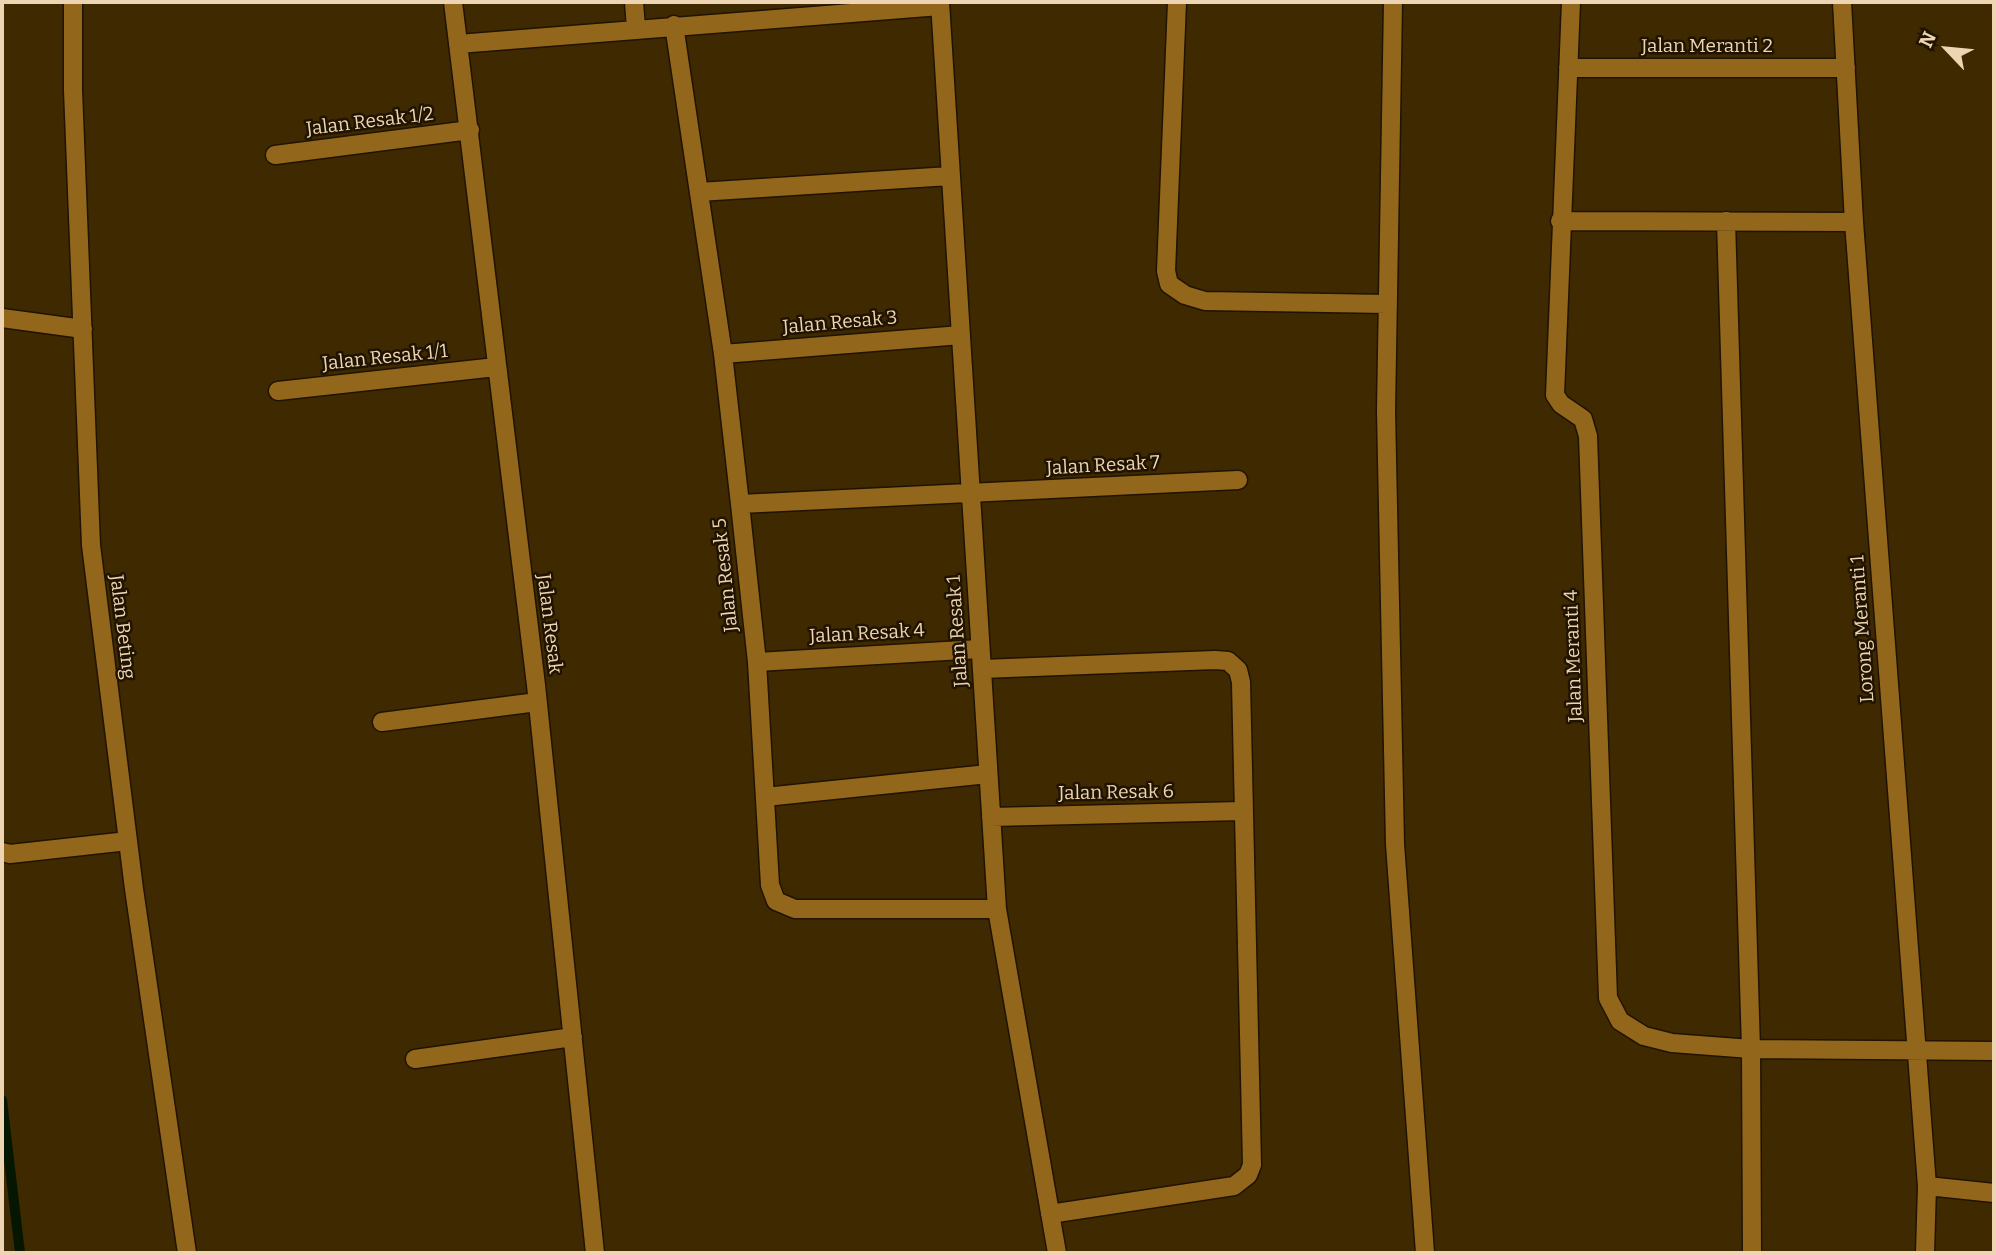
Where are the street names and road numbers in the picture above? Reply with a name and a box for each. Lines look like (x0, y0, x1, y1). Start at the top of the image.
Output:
street label: Jalan Meranti 2 (1641, 36, 1773, 58)
street label: Jalan Resak 1/2 (305, 103, 435, 141)
street label: Jalan Resak 3 (782, 307, 898, 339)
street label: Jalan Resak 1/1 (321, 340, 449, 376)
street label: Jalan Resak 7 (1046, 452, 1160, 480)
street label: Jalan Resak 5 (709, 517, 743, 633)
street label: Lorong Meranti 1 (1846, 554, 1880, 704)
street label: Jalan Beting (104, 573, 140, 681)
street label: Jalan Resak (532, 573, 566, 675)
street label: Jalan Resak 1 (943, 574, 973, 688)
street label: Jalan Meranti 4 (1560, 589, 1588, 723)
street label: Jalan Resak 4 (809, 620, 925, 648)
street label: Jalan Resak 6 (1058, 781, 1174, 805)

